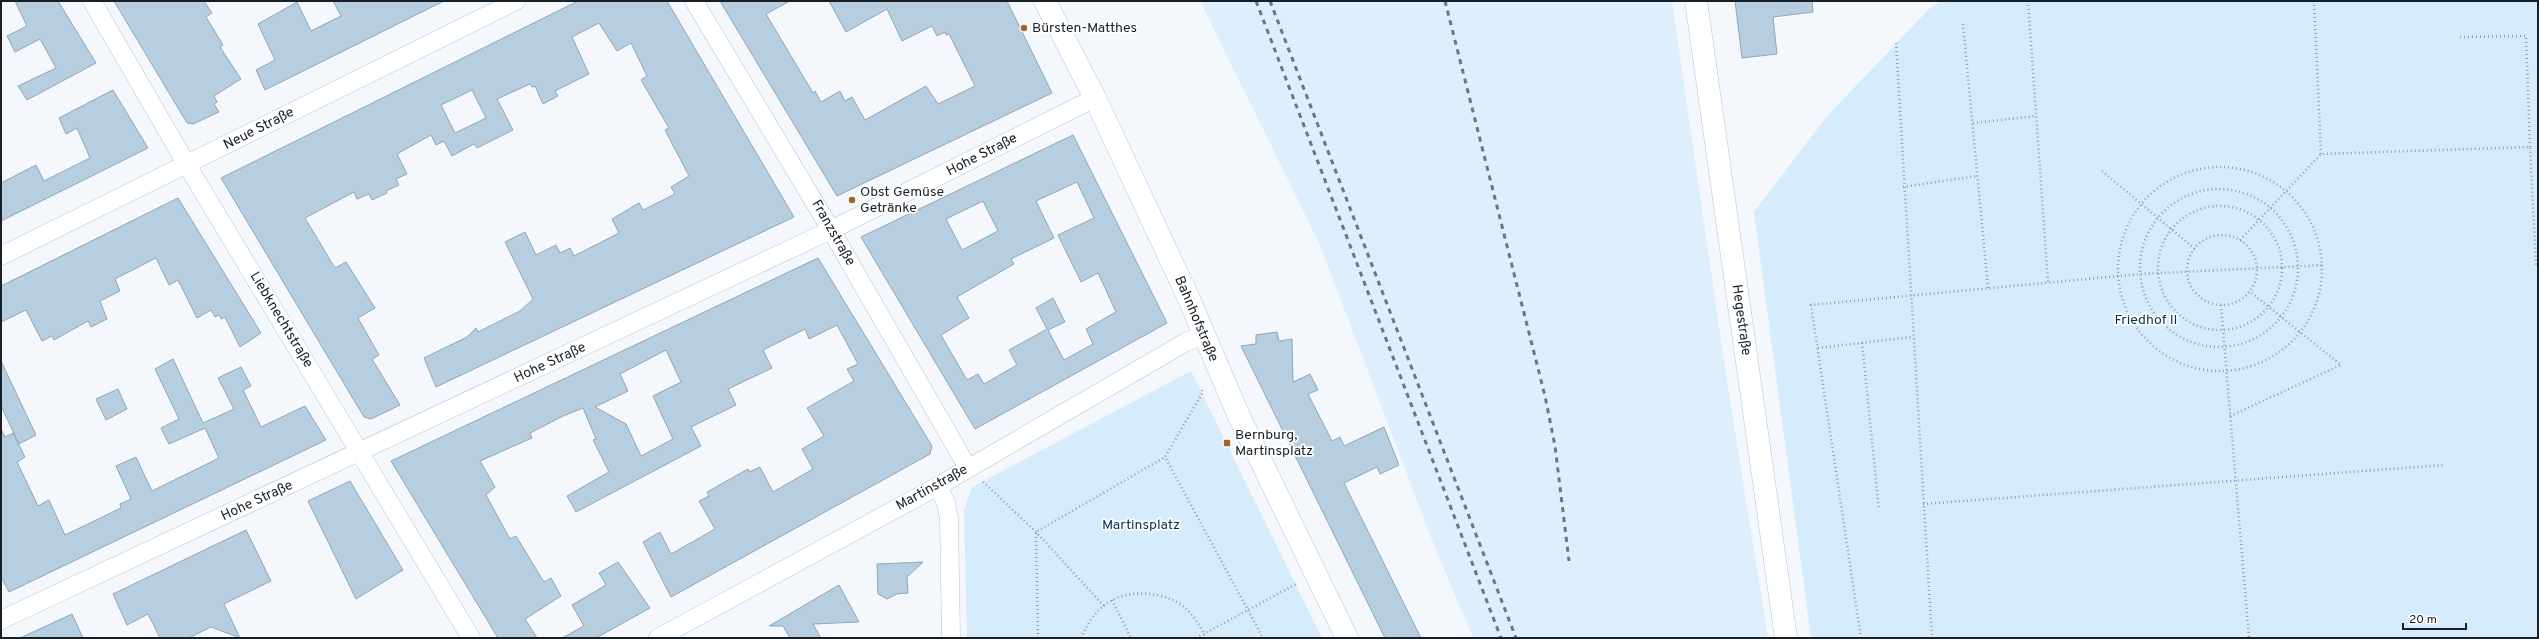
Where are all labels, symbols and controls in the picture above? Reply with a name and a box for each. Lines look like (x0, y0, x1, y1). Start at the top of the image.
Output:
place label: Bürsten-Matthes (1032, 20, 1137, 37)
marker: Bürsten-Matthes (1019, 23, 1029, 33)
street label: Neue Straße (221, 104, 297, 154)
street label: Hohe Straße (944, 130, 1020, 180)
place label: Obst Gemüse Getränke (860, 184, 944, 217)
marker: Obst Gemüse Getränke (847, 195, 857, 205)
street label: Franzstraße (807, 197, 859, 269)
street label: Liebknechtstraße (246, 269, 316, 371)
street label: Bahnhofstraße (1170, 273, 1222, 365)
street label: Hegestraße (1728, 283, 1754, 357)
park label: Friedhof II (2115, 312, 2178, 329)
street label: Hohe Straße (511, 339, 589, 387)
place label: Bernburg, Martinsplatz (1235, 427, 1313, 460)
marker: Bernburg, Martinsplatz (1222, 438, 1232, 448)
street label: Martinstraße (893, 461, 971, 515)
street label: Hohe Straße (218, 477, 296, 525)
park label: Martinsplatz (1102, 517, 1180, 534)
scale bar (2403, 605, 2466, 631)
text: 20 m (2409, 612, 2437, 628)

